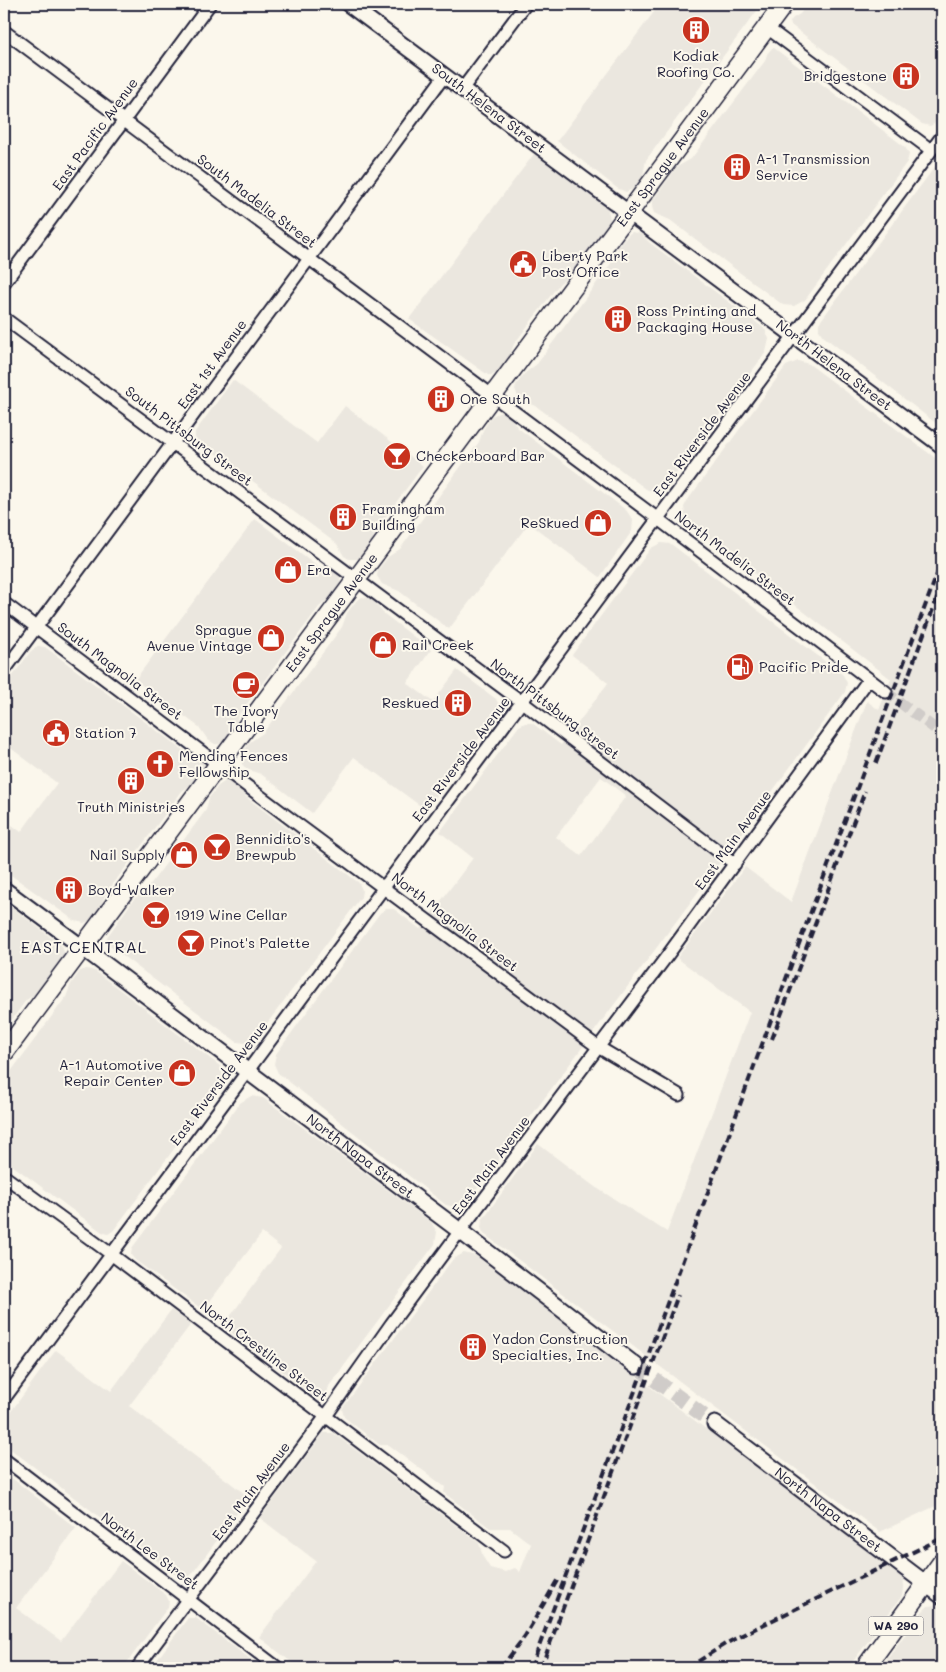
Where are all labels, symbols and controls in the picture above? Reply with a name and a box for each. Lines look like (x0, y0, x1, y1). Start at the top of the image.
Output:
building icon: Kodiak Roofing Co. (681, 15, 711, 45)
place label: Kodiak Roofing Co. (657, 46, 735, 81)
street label: South Helena Street (428, 58, 550, 157)
building icon: Bridgestone (891, 61, 921, 91)
place label: Bridgestone (804, 66, 887, 85)
street label: East Pacific Avenue (47, 74, 142, 194)
street label: East Sprague Avenue (612, 103, 713, 230)
street label: South Madelia Street (194, 149, 321, 252)
place label: A-1 Transmission Service (756, 149, 870, 184)
building icon: A-1 Transmission Service (722, 152, 752, 182)
place label: Liberty Park Post Office (542, 246, 628, 281)
public building icon: Liberty Park Post Office (508, 249, 538, 279)
place label: Ross Printing and Packaging House (637, 301, 756, 336)
building icon: Ross Printing and Packaging House (603, 304, 633, 334)
street label: East 1st Avenue (173, 315, 251, 412)
street label: North Helena Street (772, 315, 896, 414)
street label: East Riverside Avenue (648, 367, 755, 500)
street label: South Pittsburg Street (122, 381, 257, 490)
building icon: One South (426, 384, 456, 414)
place label: One South (460, 389, 530, 408)
bar icon: Checkerboard Bar (382, 441, 412, 471)
place label: Checkerboard Bar (416, 446, 545, 465)
place label: Framingham Building (362, 499, 445, 534)
building icon: Framingham Building (328, 502, 358, 532)
street label: North Madelia Street (671, 506, 800, 609)
shop icon: ReSkued (583, 508, 613, 538)
place label: ReSkued (521, 513, 579, 532)
street label: East Sprague Avenue (281, 549, 382, 676)
shop icon: Era (273, 555, 303, 585)
place label: Era (307, 560, 331, 579)
street label: South Magnolia Street (54, 617, 187, 724)
place label: Sprague Avenue Vintage (146, 620, 252, 655)
shop icon: Sprague Avenue Vintage (256, 623, 286, 653)
shop icon: Rail Creek (368, 630, 398, 660)
place label: Rail Creek (402, 635, 474, 654)
fuel station icon: Pacific Pride (725, 652, 755, 682)
street label: North Pittsburg Street (487, 654, 624, 763)
place label: Pacific Pride (759, 657, 849, 676)
cafe icon: The Ivory Table (231, 670, 261, 700)
building icon: Reskued (443, 688, 473, 718)
street label: East Riverside Avenue (407, 692, 514, 825)
place label: Reskued (382, 693, 439, 712)
place label: The Ivory Table (213, 701, 279, 736)
public building icon: Station 7 (41, 718, 71, 748)
place label: Station 7 (75, 723, 137, 742)
place label: Mending Fences Fellowship (179, 746, 288, 781)
church icon: Mending Fences Fellowship (145, 749, 175, 779)
building icon: Truth Ministries (116, 766, 146, 796)
street label: East Main Avenue (690, 786, 775, 893)
place label: Truth Ministries (77, 797, 185, 816)
place label: Bennidito's Brewpub (236, 829, 311, 864)
bar icon: Bennidito's Brewpub (202, 832, 232, 862)
shop icon: Nail Supply (169, 840, 199, 870)
place label: Nail Supply (90, 845, 165, 864)
street label: North Magnolia Street (388, 868, 522, 975)
building icon: Boyd-Walker (54, 875, 84, 905)
place label: Boyd-Walker (88, 880, 175, 899)
bar icon: 1919 Wine Cellar (141, 900, 171, 930)
place label: 1919 Wine Cellar (175, 905, 287, 924)
bar icon: Pinot's Palette (176, 928, 206, 958)
place label: Pinot's Palette (210, 933, 310, 952)
district label: EAST CENTRAL (21, 936, 147, 957)
street label: East Riverside Avenue (165, 1016, 272, 1149)
place label: A-1 Automotive Repair Center (59, 1055, 163, 1090)
shop icon: A-1 Automotive Repair Center (167, 1058, 197, 1088)
street label: North Napa Street (303, 1109, 418, 1202)
street label: East Main Avenue (447, 1111, 534, 1218)
street label: North Crestline Street (196, 1296, 332, 1405)
place label: Yadon Construction Specialties, Inc. (492, 1329, 628, 1364)
building icon: Yadon Construction Specialties, Inc. (458, 1332, 488, 1362)
street label: East Main Avenue (207, 1437, 294, 1544)
street label: North Napa Street (771, 1463, 886, 1556)
street label: North Lee Street (97, 1508, 203, 1594)
road number: WA 290 (868, 1616, 924, 1635)

